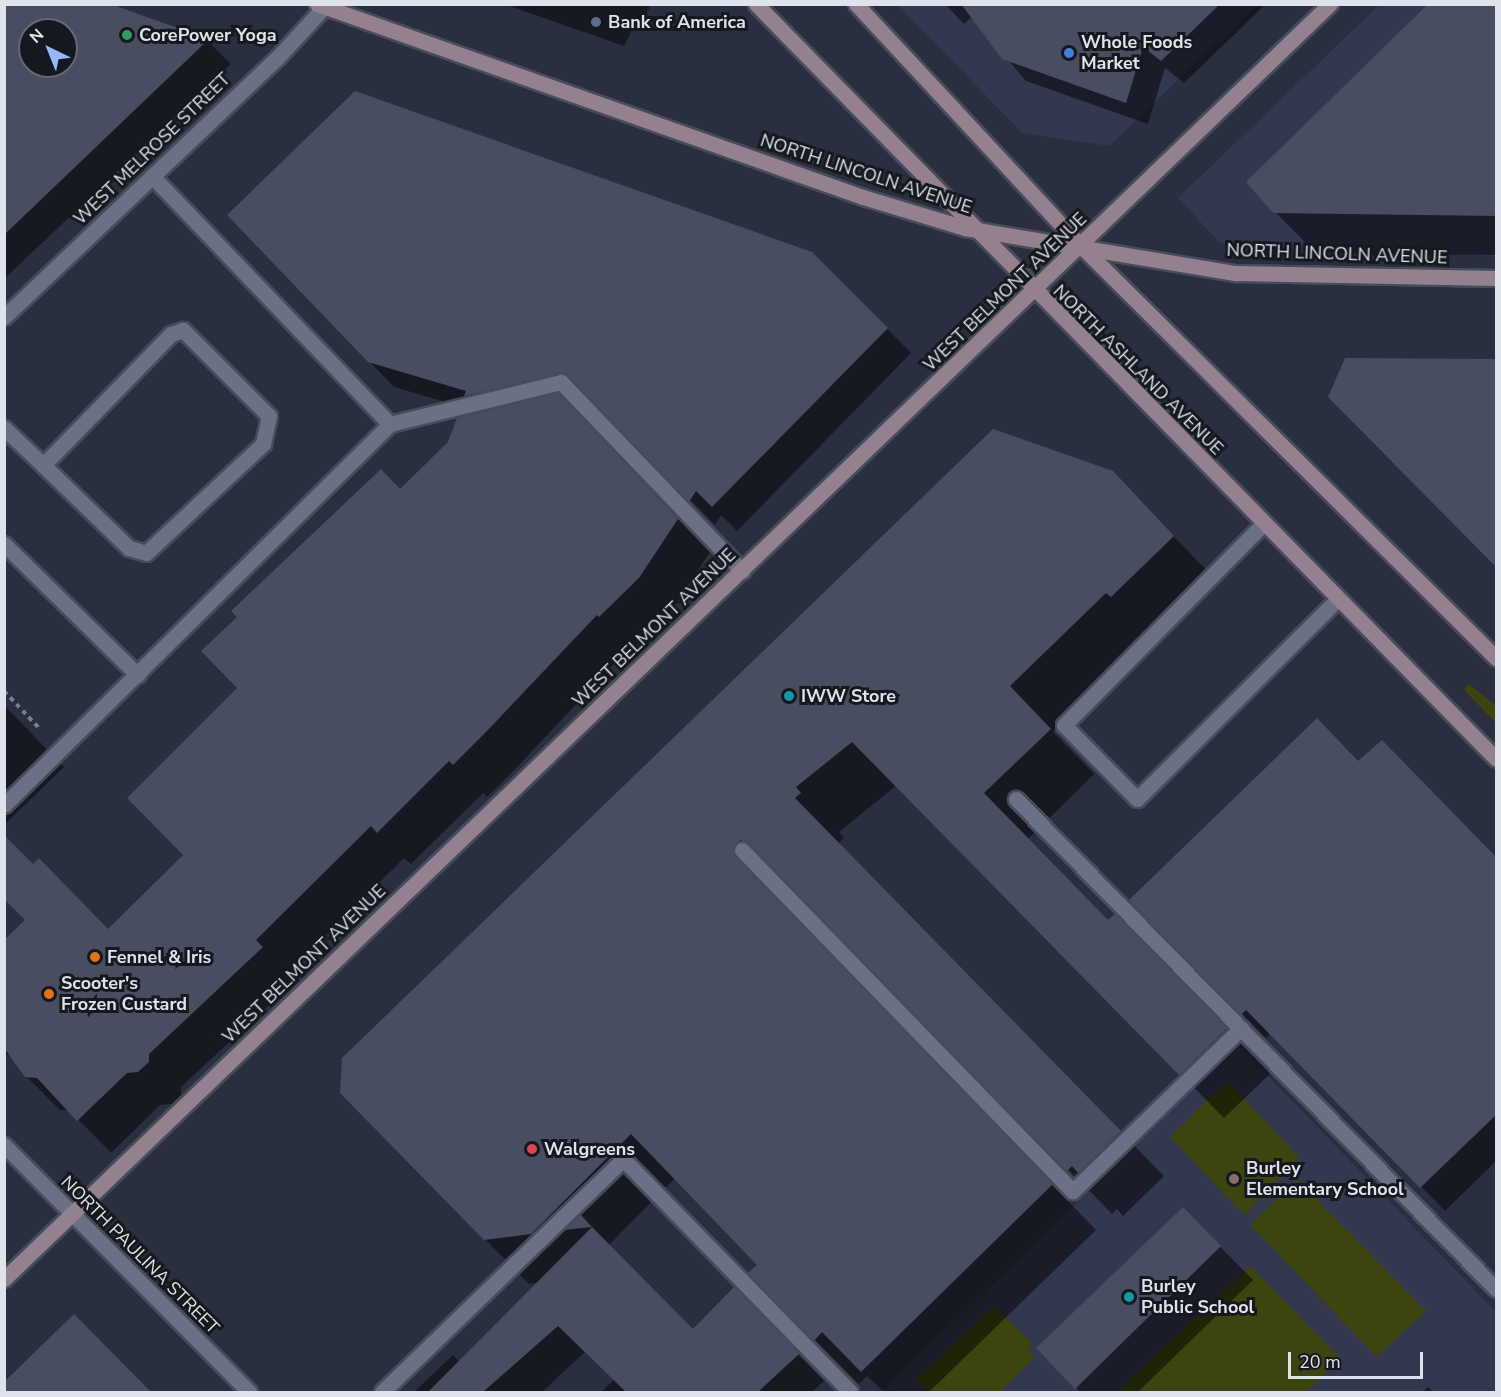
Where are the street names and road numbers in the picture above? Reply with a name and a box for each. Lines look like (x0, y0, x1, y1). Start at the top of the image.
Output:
street label: WEST MELROSE STREET (69, 69, 235, 229)
street label: NORTH LINCOLN AVENUE (758, 130, 974, 218)
street label: WEST BELMONT AVENUE (919, 208, 1091, 376)
street label: NORTH LINCOLN AVENUE (1226, 239, 1448, 269)
street label: NORTH ASHLAND AVENUE (1049, 281, 1227, 459)
street label: WEST BELMONT AVENUE (568, 544, 740, 712)
street label: WEST BELMONT AVENUE (218, 880, 390, 1048)
street label: NORTH PAULINA STREET (56, 1171, 224, 1339)

